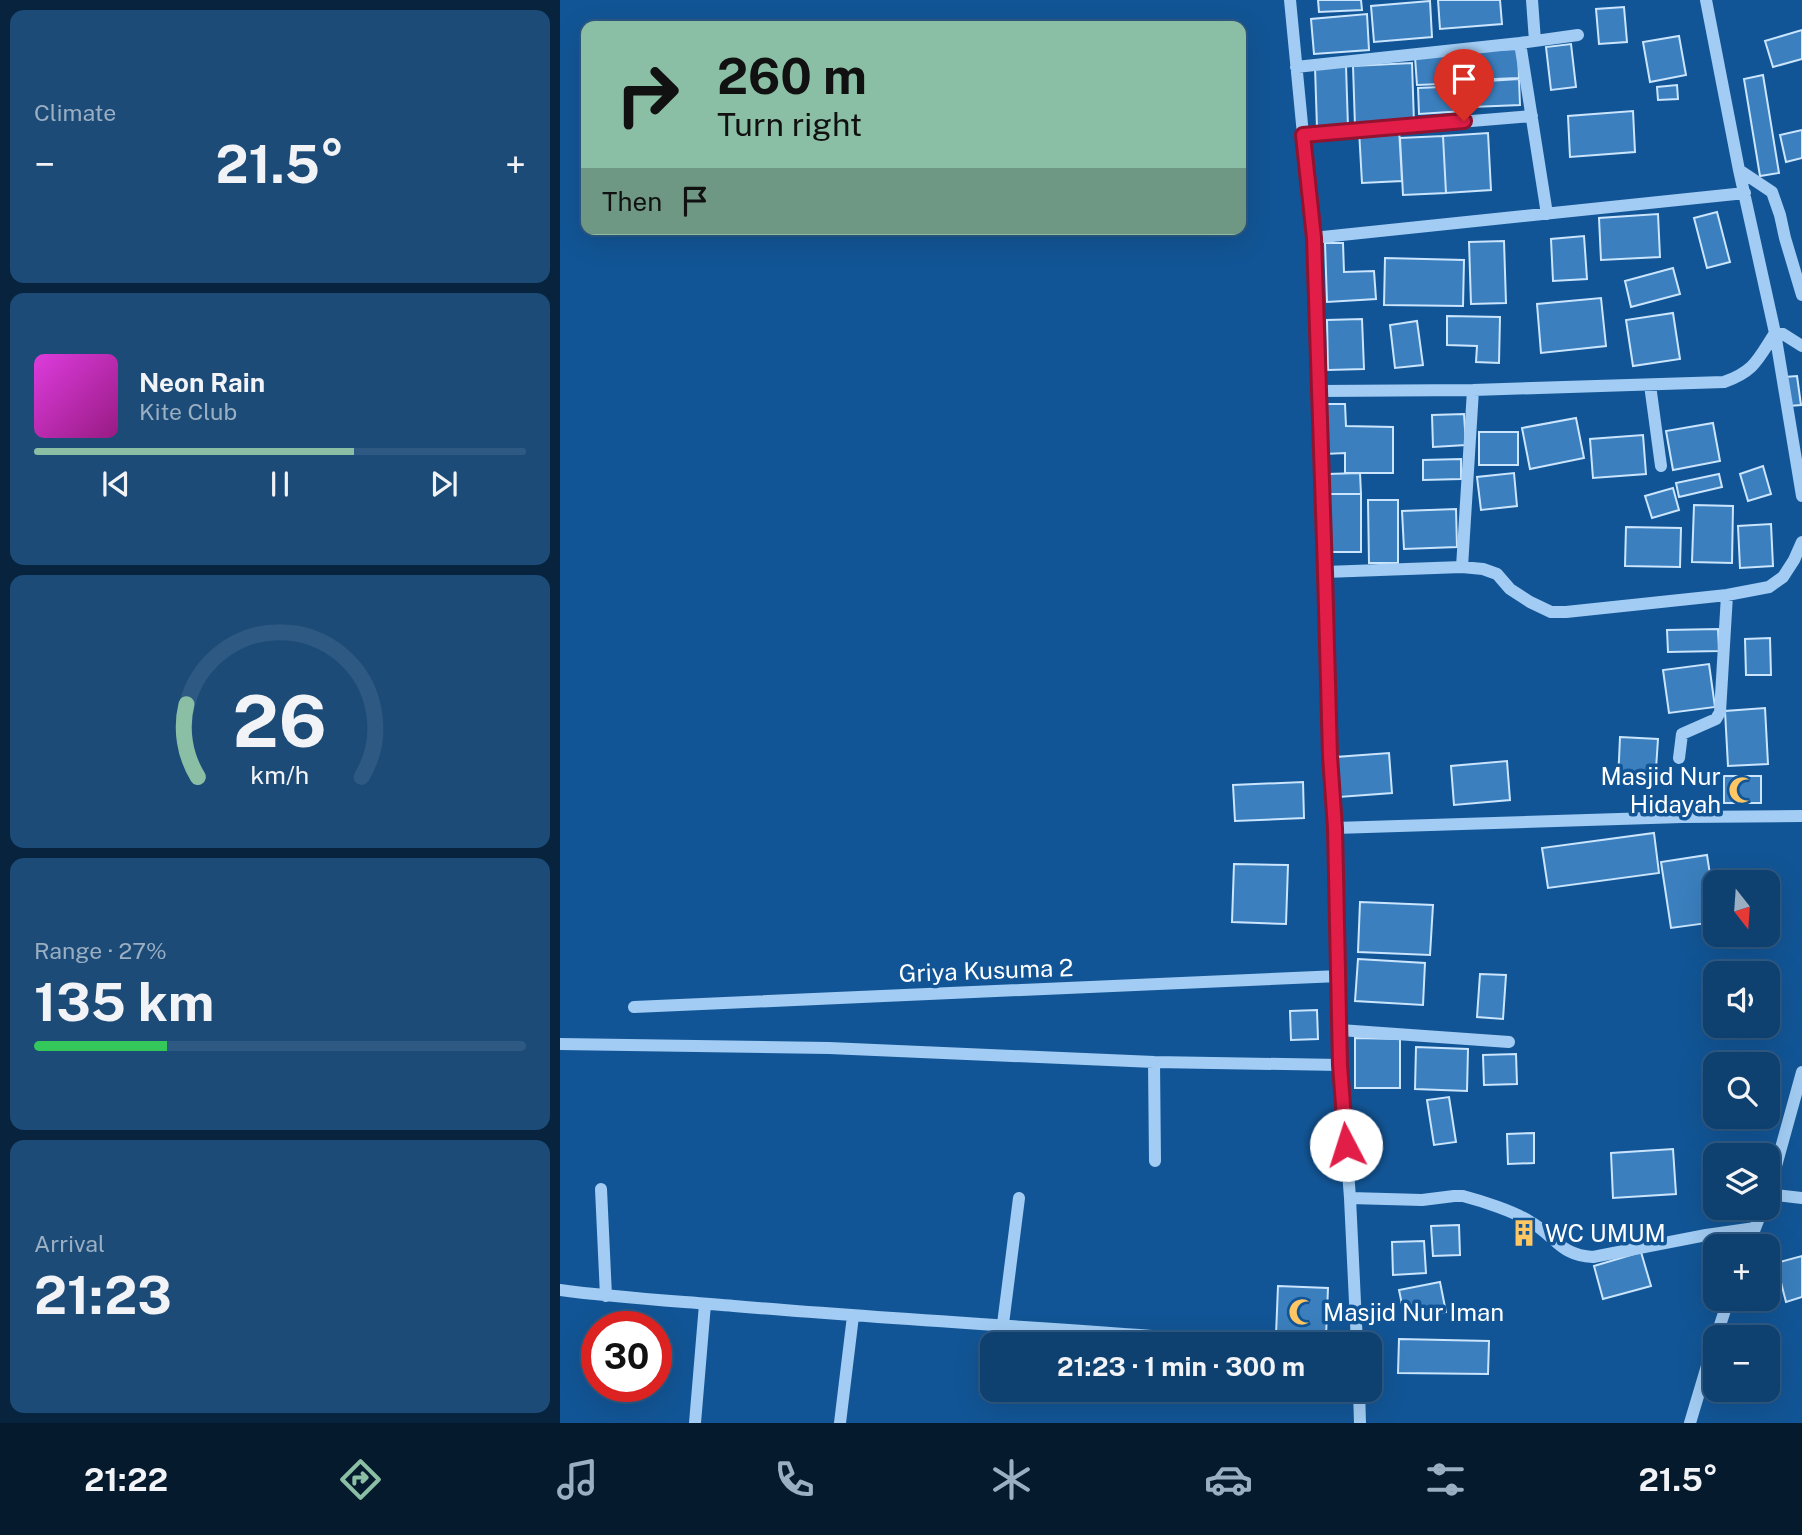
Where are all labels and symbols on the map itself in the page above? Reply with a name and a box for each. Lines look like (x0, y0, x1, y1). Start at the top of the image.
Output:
pin (1434, 49, 1494, 121)
place label: Masjid Nur Hidayah (1600, 762, 1721, 818)
mosque icon: Masjid Nur Hidayah (1727, 775, 1757, 805)
north arrow (1703, 870, 1780, 947)
street label: Griya Kusuma 2 (898, 953, 1074, 987)
position arrow (1309, 1108, 1383, 1182)
building icon: WC UMUM (1509, 1218, 1539, 1248)
place label: WC UMUM (1545, 1219, 1666, 1247)
mosque icon: Masjid Nur Iman (1287, 1297, 1317, 1327)
place label: Masjid Nur Iman (1323, 1298, 1504, 1326)
speed limit sign: 30 (581, 1311, 672, 1402)

